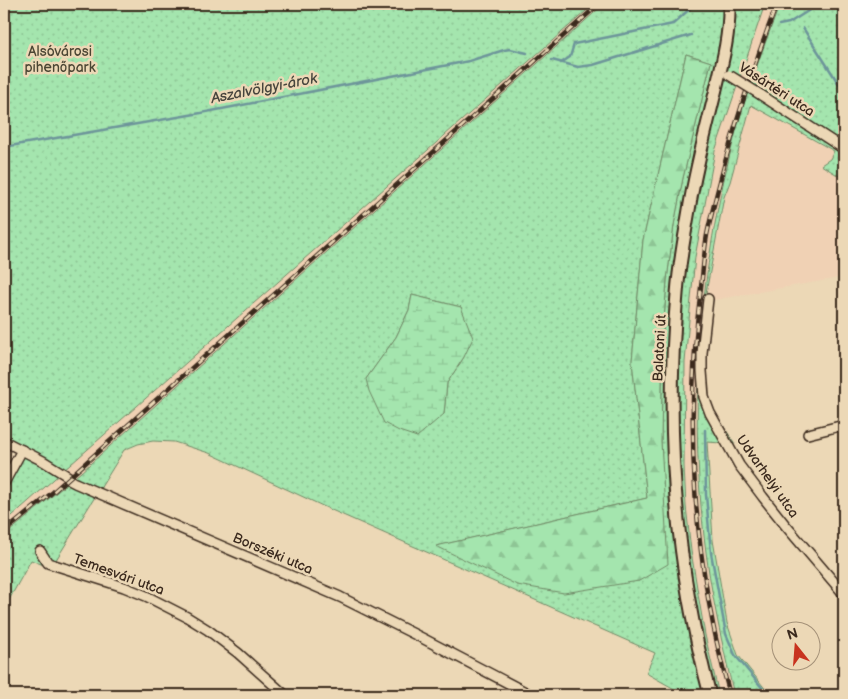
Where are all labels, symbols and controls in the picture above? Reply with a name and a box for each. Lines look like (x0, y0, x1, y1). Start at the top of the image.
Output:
park label: Alsóvárosi pihenőpark (24, 43, 96, 76)
street label: Vásártéri utca (736, 59, 818, 120)
water label: Aszalvölgyi-árok (208, 69, 320, 108)
street label: Balatoni út (649, 313, 670, 382)
street label: Udvarhelyi utca (733, 432, 803, 521)
street label: Borszéki utca (230, 529, 316, 578)
street label: Temesvári utca (71, 550, 167, 599)
north arrow (770, 622, 820, 672)
text: N (785, 624, 800, 644)

